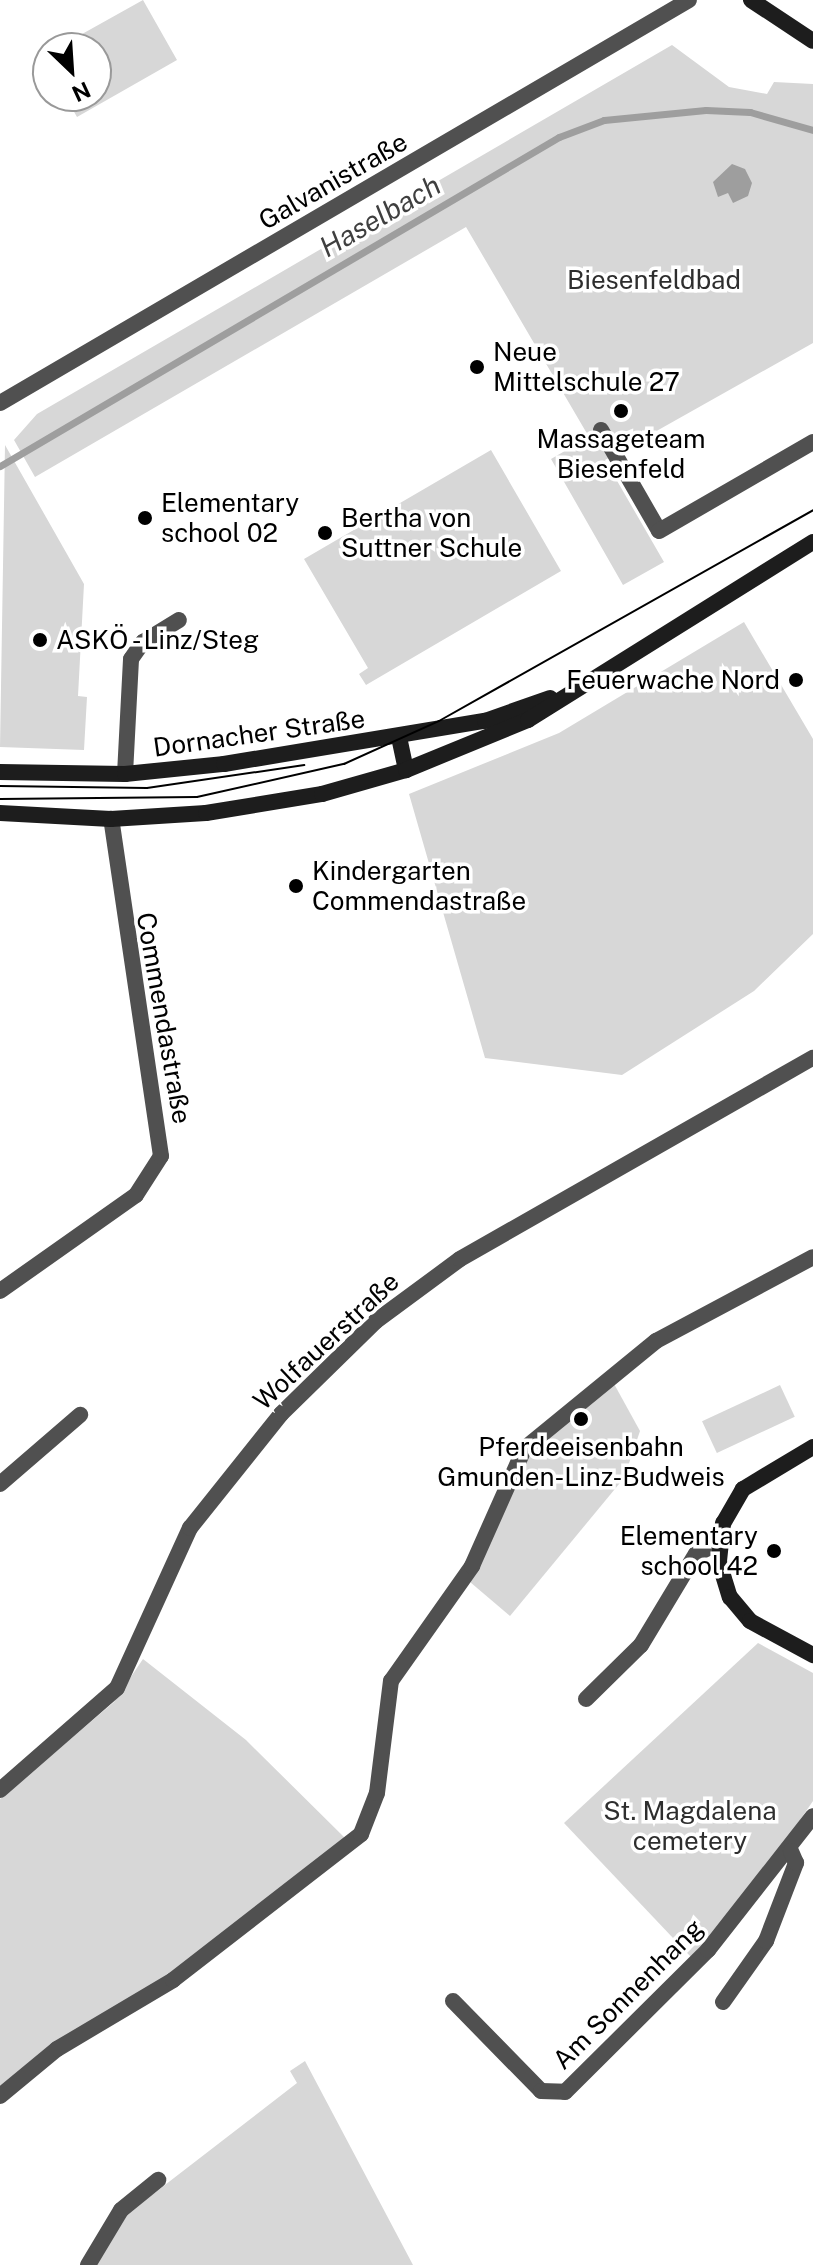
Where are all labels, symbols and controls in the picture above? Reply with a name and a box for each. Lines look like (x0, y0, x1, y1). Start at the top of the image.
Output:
north arrow (32, 32, 112, 112)
text: N (68, 77, 95, 107)
street label: Galvanistraße (253, 126, 413, 236)
water label: Haselbach (314, 168, 446, 264)
park label: Biesenfeldbad (567, 264, 741, 296)
place label: Neue Mittelschule 27 (493, 336, 680, 398)
marker: Neue Mittelschule 27 (468, 358, 486, 376)
marker: Massageteam Biesenfeld (612, 402, 630, 420)
place label: Massageteam Biesenfeld (537, 423, 705, 484)
place label: Elementary school 02 (161, 487, 299, 548)
place label: Bertha von Suttner Schule (341, 502, 522, 564)
marker: Elementary school 02 (136, 509, 154, 527)
marker: Bertha von Suttner Schule (316, 524, 334, 542)
place label: ASKÖ - Linz/Steg (56, 624, 266, 656)
marker: ASKÖ - Linz/Steg (31, 631, 49, 649)
place label: Feuerwache Nord (566, 664, 780, 696)
marker: Feuerwache Nord (787, 671, 805, 689)
street label: Dornacher Straße (151, 703, 367, 763)
place label: Kindergarten Commendastraße (312, 855, 526, 916)
marker: Kindergarten Commendastraße (287, 877, 305, 895)
street label: Commendastraße (130, 910, 198, 1126)
street label: Wolfauerstraße (247, 1266, 405, 1416)
marker: Pferdeeisenbahn Gmunden-Linz-Budweis (572, 1410, 590, 1428)
place label: Pferdeeisenbahn Gmunden-Linz-Budweis (437, 1431, 725, 1492)
place label: Elementary school 42 (620, 1520, 758, 1582)
marker: Elementary school 42 (765, 1542, 783, 1560)
park label: St. Magdalena cemetery (603, 1795, 777, 1856)
street label: Am Sonnenhang (546, 1912, 710, 2076)

